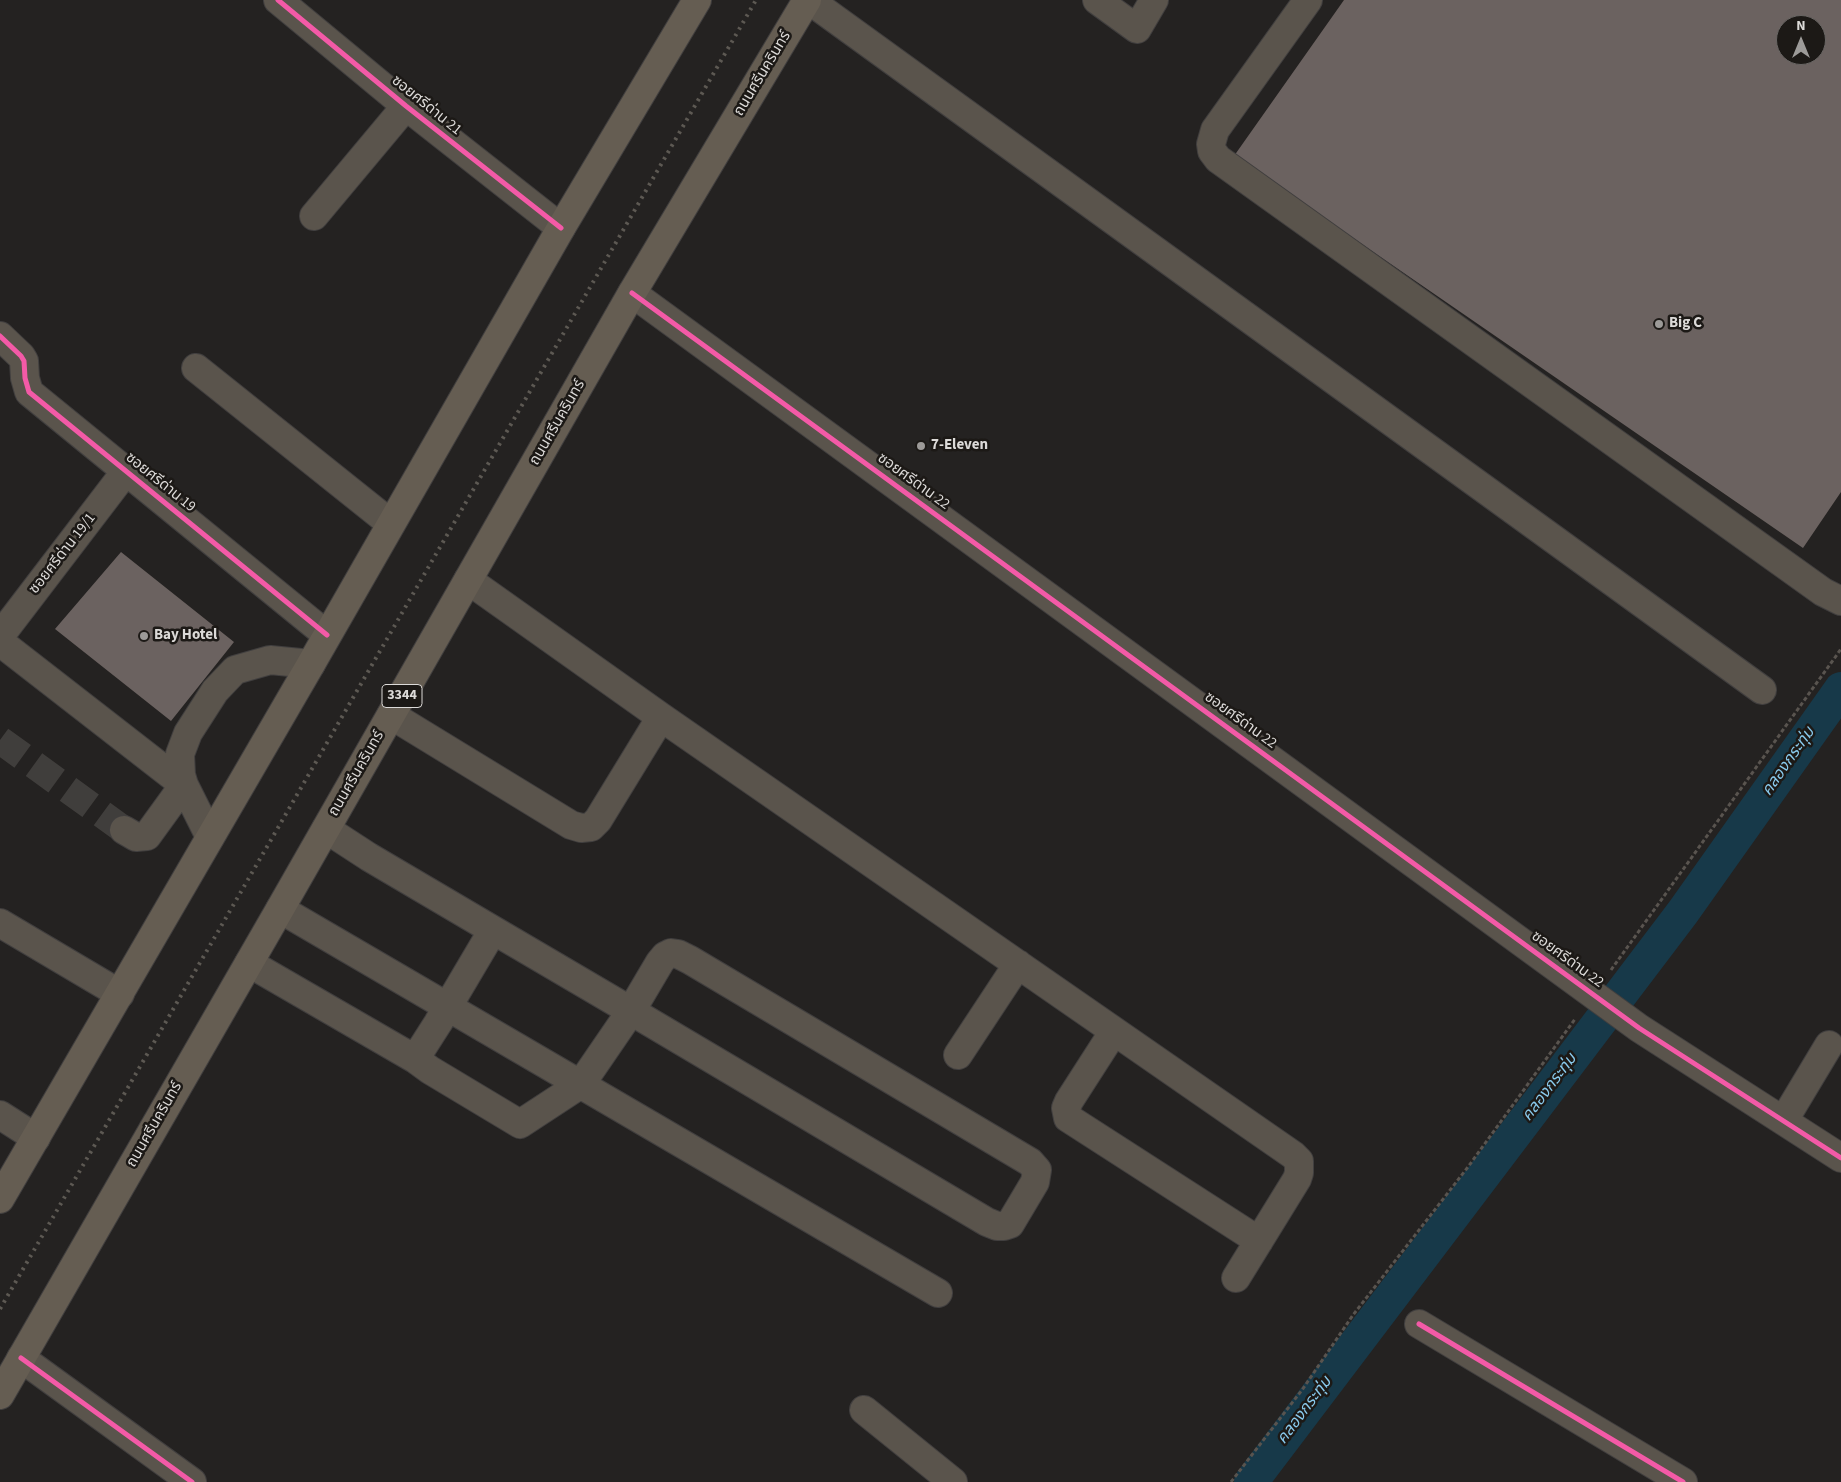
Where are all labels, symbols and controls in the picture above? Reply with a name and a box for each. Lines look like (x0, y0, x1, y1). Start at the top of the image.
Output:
north arrow (1776, 15, 1826, 65)
text: N (1796, 16, 1806, 36)
street label: ถนนศรีนครินทร์ (731, 28, 795, 120)
street label: ซอยศรีด่าน 21 (387, 72, 465, 140)
place label: Big C (1669, 315, 1702, 333)
marker: Big C (1653, 318, 1665, 330)
street label: ถนนศรีนครินทร์ (526, 377, 590, 469)
place label: 7-Eleven (931, 437, 988, 455)
marker: 7-Eleven (915, 440, 927, 452)
street label: ซอยศรีด่าน 19 (121, 449, 199, 517)
street label: ซอยศรีด่าน 22 (873, 450, 953, 514)
street label: ซอยศรีด่าน 19/1 (26, 510, 100, 598)
place label: Bay Hotel (154, 627, 217, 645)
marker: Bay Hotel (138, 630, 150, 642)
road number: 3344 (382, 684, 422, 708)
street label: ซอยศรีด่าน 22 (1200, 689, 1280, 753)
water label: คลองกระทุ่ม (1758, 724, 1820, 800)
street label: ถนนศรีนครินทร์ (325, 728, 389, 820)
street label: ซอยศรีด่าน 22 (1527, 928, 1607, 992)
water label: คลองกระทุ่ม (1519, 1051, 1581, 1125)
street label: ถนนศรีนครินทร์ (123, 1079, 187, 1171)
water label: คลองกระทุ่ม (1274, 1374, 1336, 1448)

